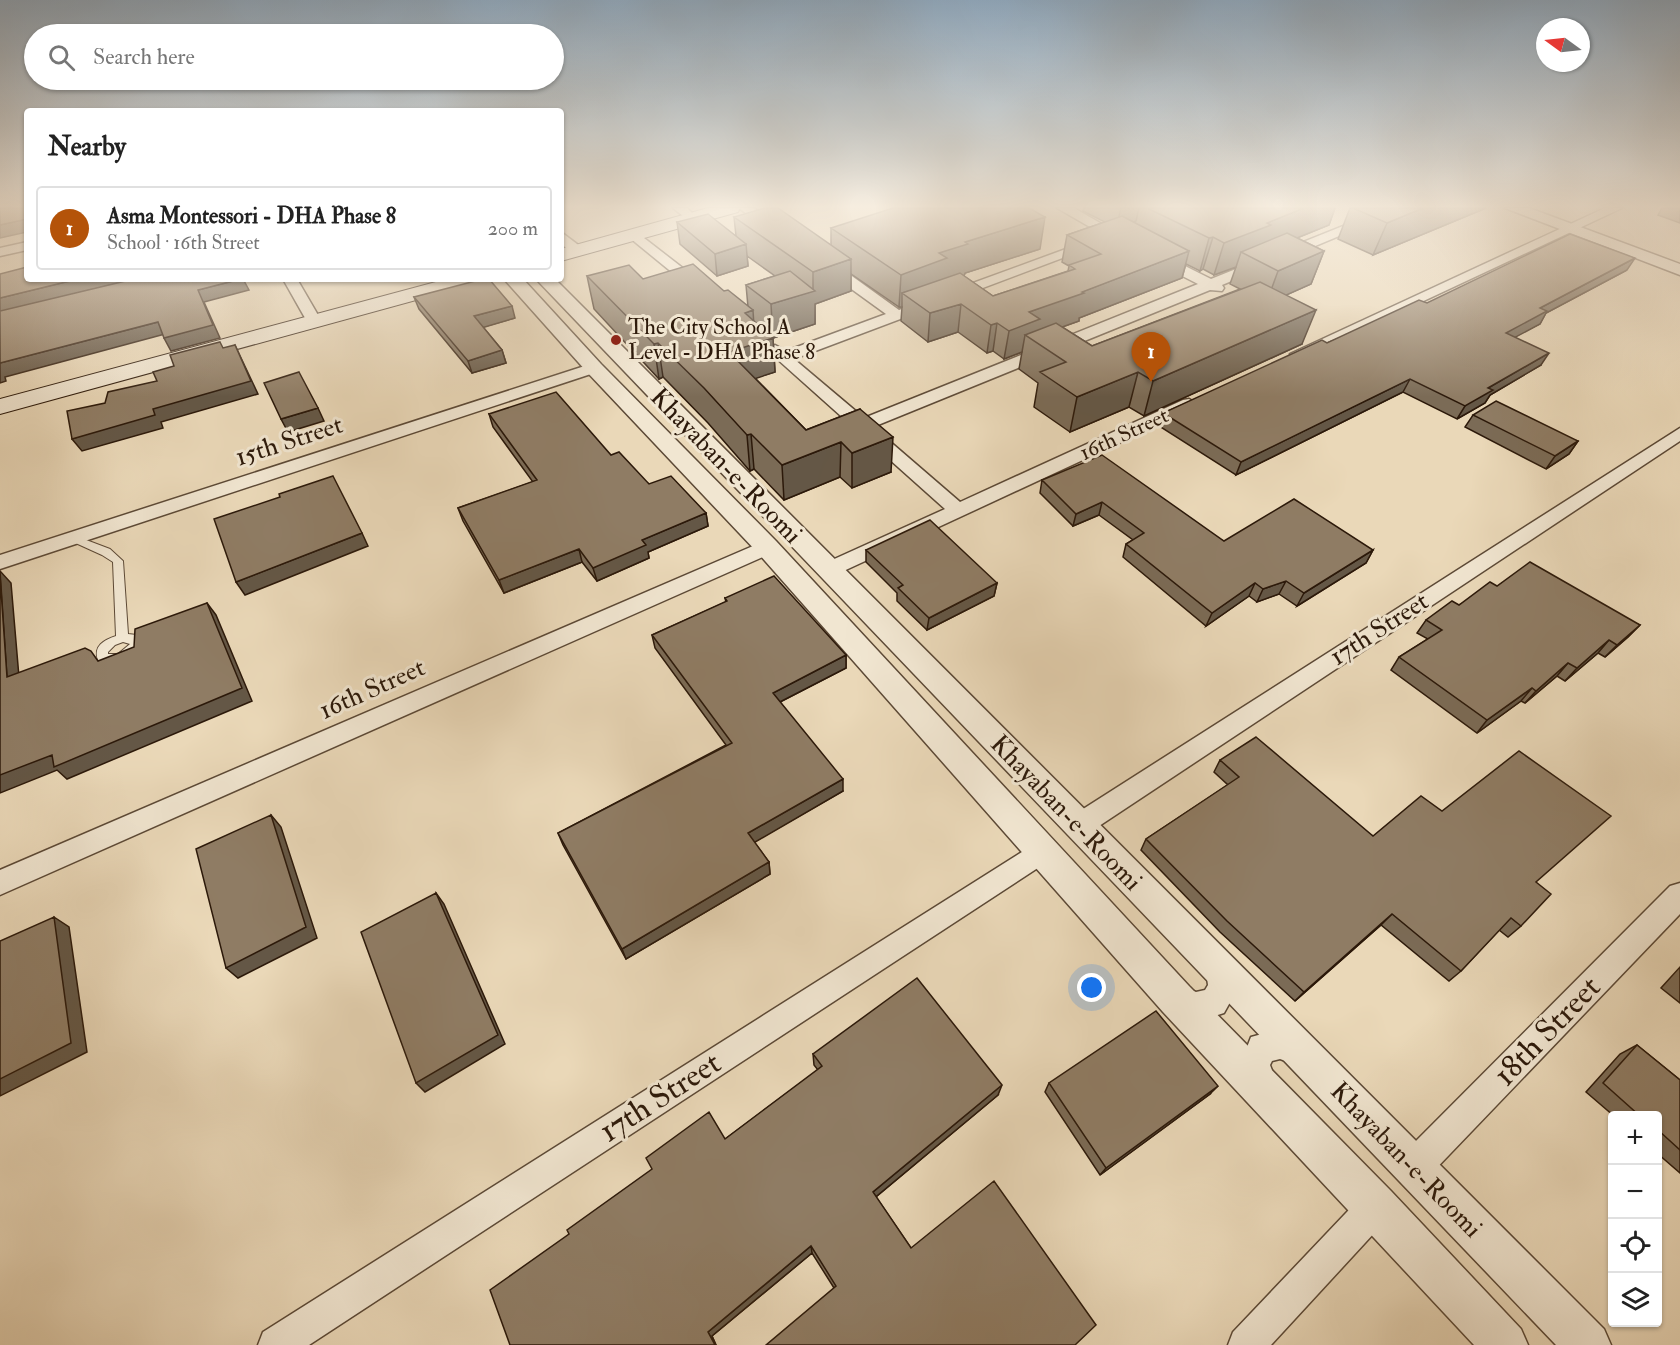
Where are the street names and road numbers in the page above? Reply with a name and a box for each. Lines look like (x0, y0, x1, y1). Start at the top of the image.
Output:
street label: Khayaban-e-Roomi (643, 381, 809, 551)
street label: 16th Street (1075, 401, 1173, 467)
street label: 15th Street (231, 409, 347, 473)
street label: 17th Street (1324, 585, 1434, 673)
street label: 16th Street (314, 652, 430, 726)
street label: Khayaban-e-Roomi (983, 728, 1149, 898)
street label: 18th Street (1485, 968, 1609, 1094)
street label: 17th Street (592, 1043, 728, 1151)
street label: Khayaban-e-Roomi (1323, 1075, 1489, 1245)

